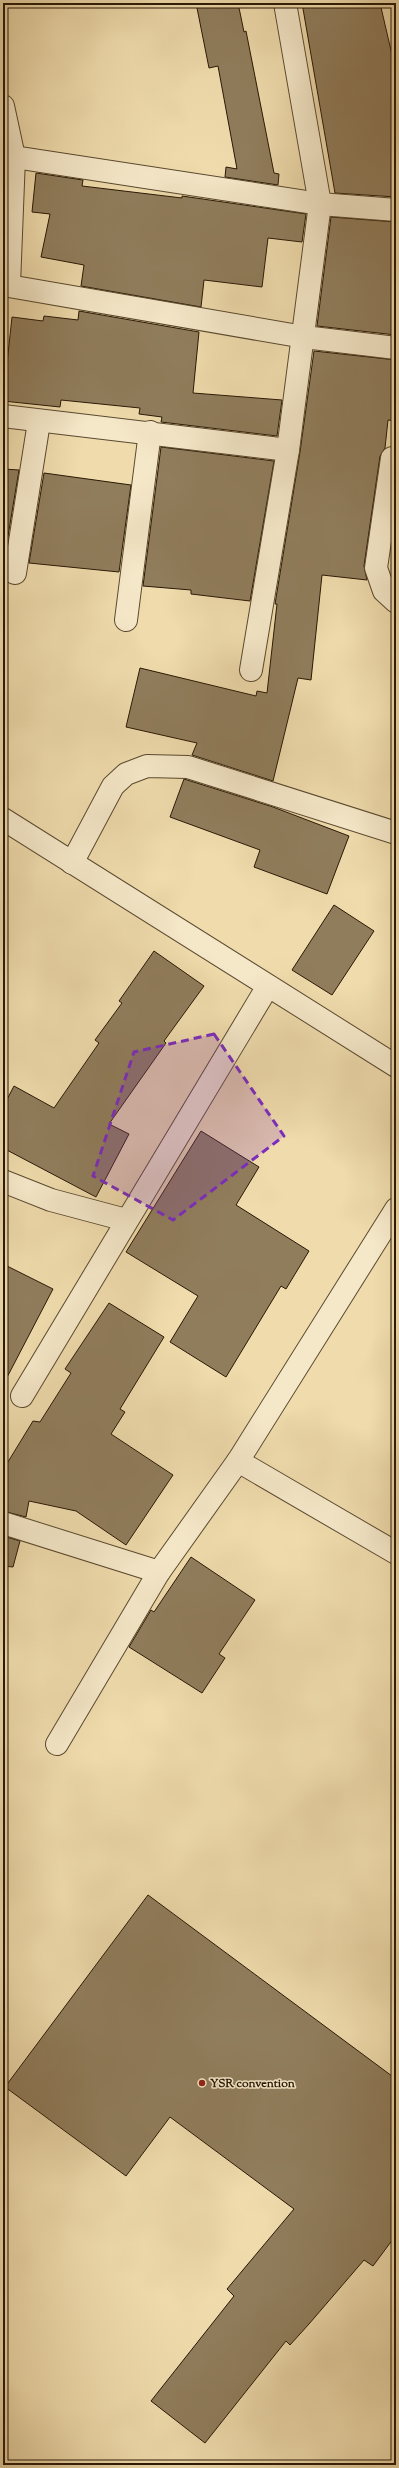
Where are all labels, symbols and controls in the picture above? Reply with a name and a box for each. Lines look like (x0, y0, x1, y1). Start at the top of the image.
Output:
place label: YSR convention (209, 2075, 296, 2093)
marker: YSR convention (197, 2078, 207, 2088)

